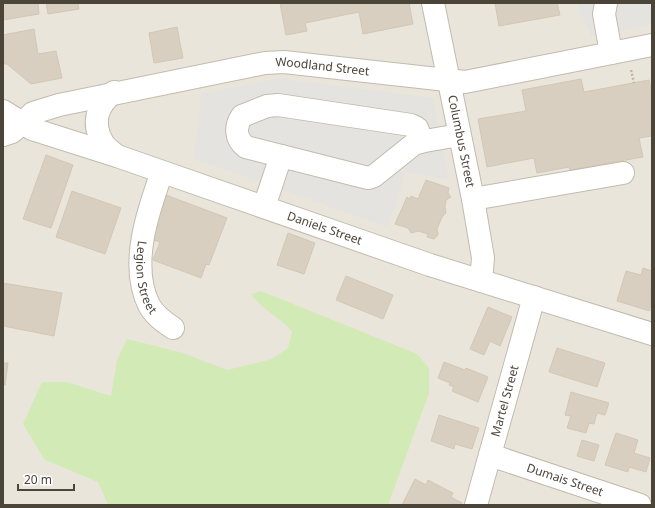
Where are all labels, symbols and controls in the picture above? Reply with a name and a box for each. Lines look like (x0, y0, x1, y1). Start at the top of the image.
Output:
street label: Woodland Street (275, 53, 371, 79)
street label: Columbus Street (444, 93, 480, 189)
street label: Daniels Street (285, 207, 365, 249)
street label: Legion Street (132, 240, 162, 318)
street label: Martel Street (486, 363, 523, 439)
street label: Dumais Street (525, 459, 606, 500)
scale bar (18, 466, 74, 492)
text: 20 m (24, 471, 52, 488)

